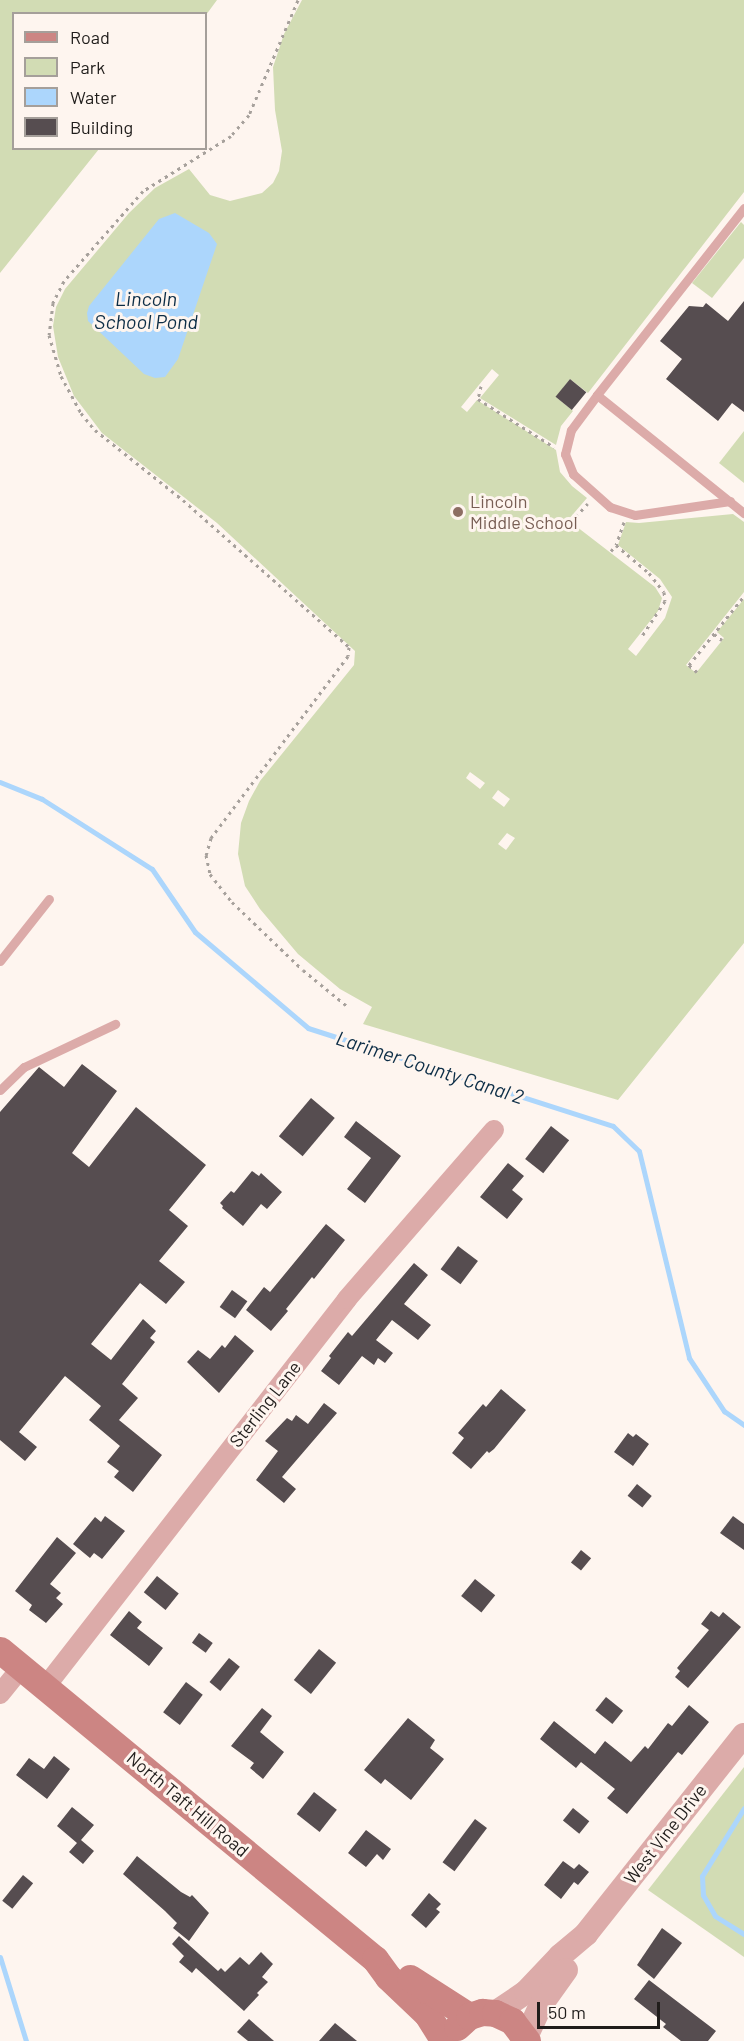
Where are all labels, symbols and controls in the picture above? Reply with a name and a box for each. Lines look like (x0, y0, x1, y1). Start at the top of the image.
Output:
legend (12, 12, 207, 150)
text: Road (70, 26, 110, 48)
text: Park (70, 56, 105, 78)
text: Water (70, 86, 117, 108)
text: Building (70, 116, 133, 138)
water label: Lincoln School Pond (94, 286, 198, 333)
place label: Lincoln Middle School (470, 491, 578, 534)
marker: Lincoln Middle School (451, 505, 465, 519)
water label: Larimer County Canal 2 (333, 1025, 527, 1109)
street label: Sterling Lane (225, 1357, 305, 1451)
street label: North Taft Hill Road (123, 1747, 253, 1861)
street label: West Vine Drive (619, 1780, 711, 1888)
scale bar (540, 1990, 663, 2028)
text: 50 m (548, 2001, 586, 2023)

